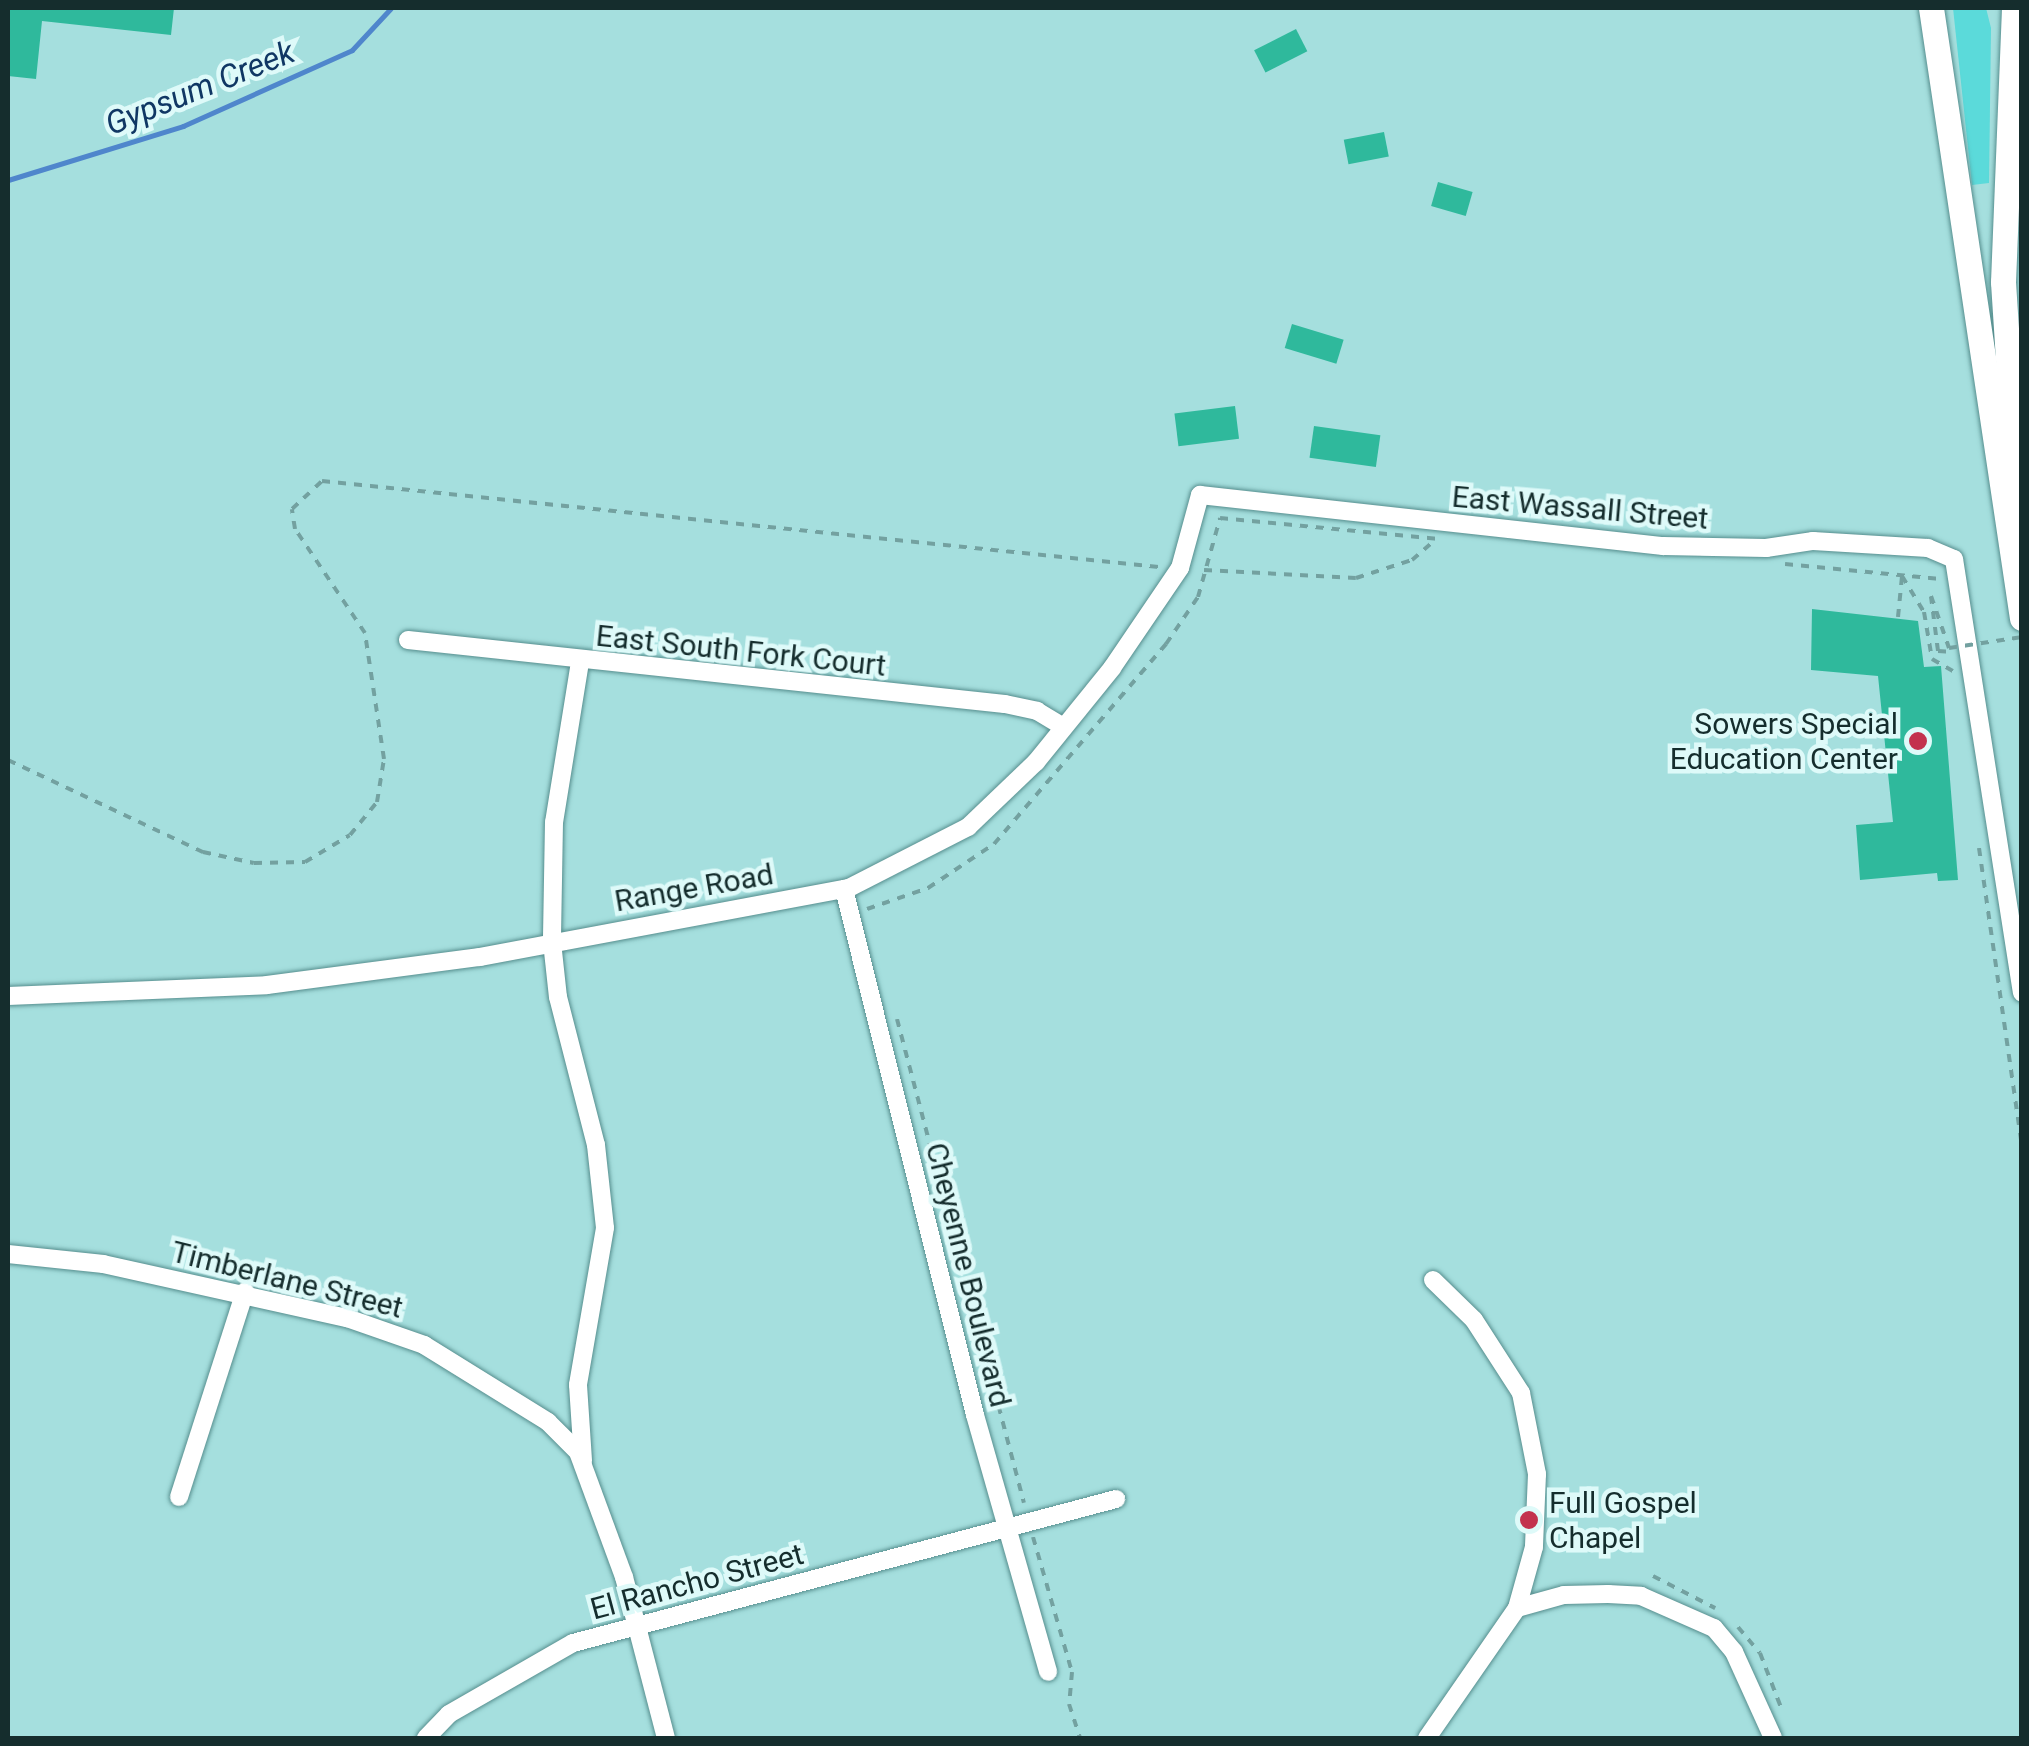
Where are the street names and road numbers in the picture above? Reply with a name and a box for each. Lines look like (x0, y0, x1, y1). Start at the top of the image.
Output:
street label: East Wassall Street (1450, 479, 1710, 537)
street label: East South Fork Court (594, 618, 888, 684)
street label: Range Road (612, 856, 776, 920)
street label: Cheyenne Boulevard (918, 1139, 1018, 1411)
street label: Timberlane Street (168, 1234, 406, 1326)
street label: El Rancho Street (587, 1536, 807, 1628)

